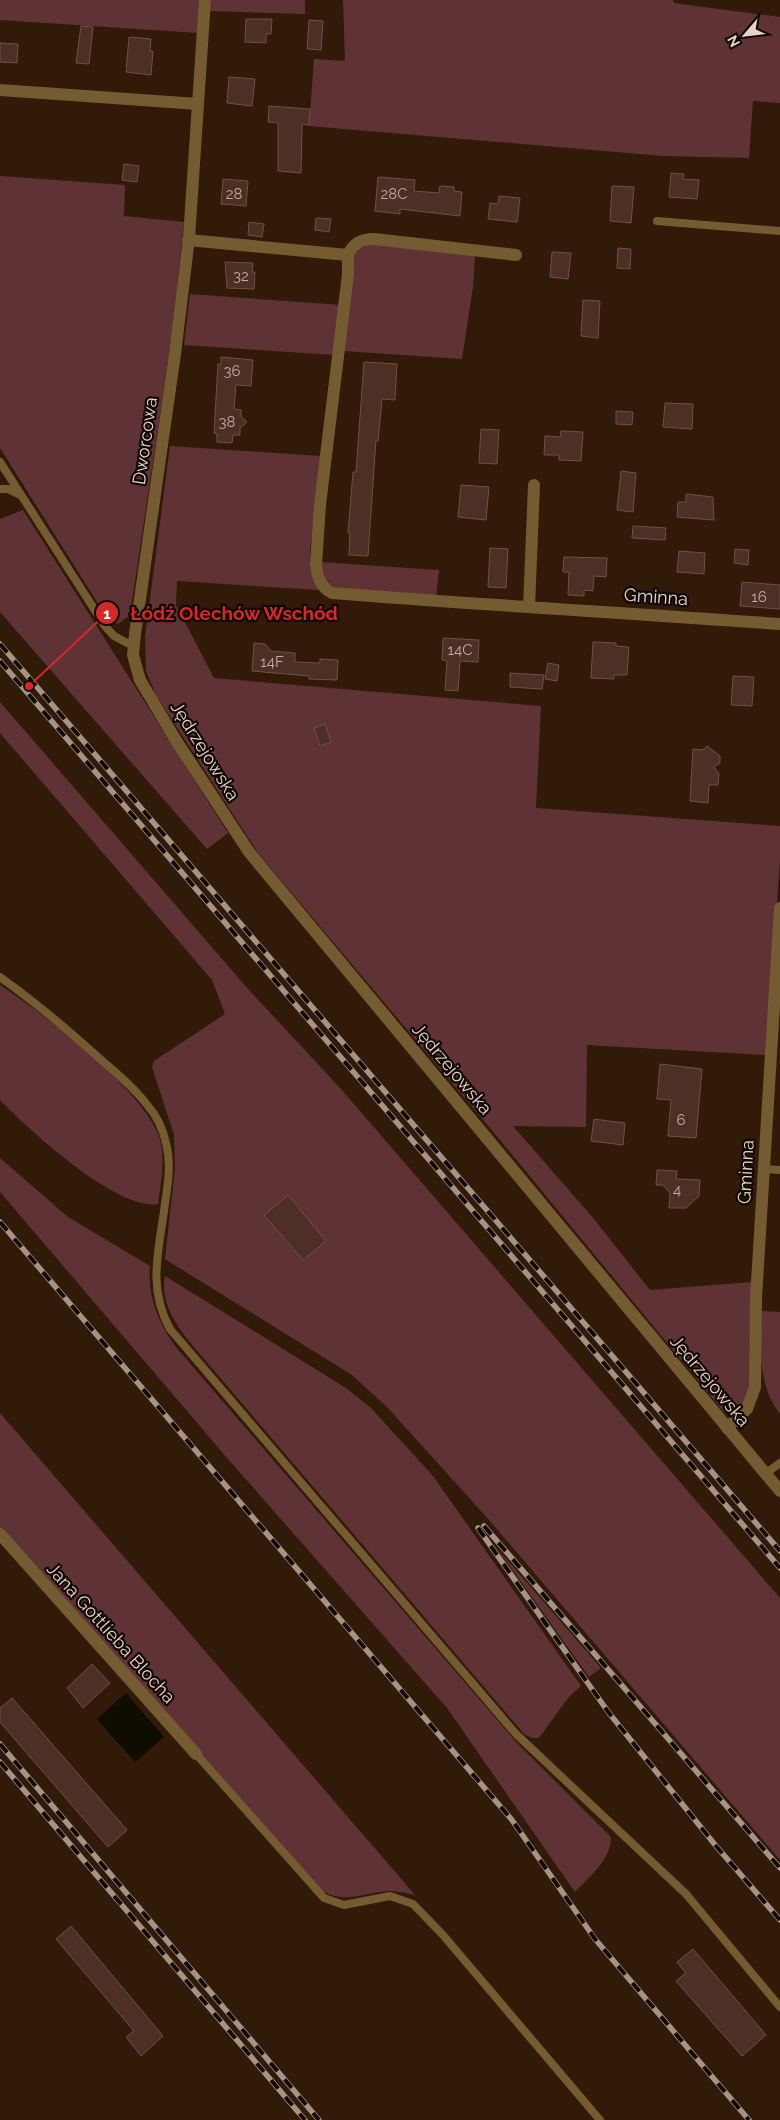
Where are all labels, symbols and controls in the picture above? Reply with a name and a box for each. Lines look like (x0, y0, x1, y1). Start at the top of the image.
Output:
north arrow (720, 10, 770, 60)
text: N (724, 33, 743, 50)
house number: 28 (226, 185, 242, 203)
house number: 28C (380, 185, 408, 203)
house number: 32 (233, 267, 249, 285)
house number: 36 (223, 362, 241, 380)
street label: Dworcowa (128, 396, 161, 486)
house number: 38 (219, 413, 236, 431)
street label: Gminna (623, 584, 689, 609)
house number: 16 (751, 588, 767, 606)
callout: Łódź Olechów Wschód (94, 596, 348, 630)
text: Łódź Olechów Wschód (129, 602, 338, 624)
text: 1 (103, 605, 111, 623)
house number: 14C (448, 641, 472, 659)
house number: 14F (260, 653, 284, 671)
street label: Jędrzejowska (167, 697, 244, 804)
street label: Jędrzejowska (408, 1019, 497, 1119)
house number: 6 (676, 1111, 686, 1129)
street label: Gminna (733, 1139, 758, 1205)
house number: 4 (673, 1181, 681, 1199)
street label: Jędrzejowska (666, 1331, 755, 1431)
street label: Jana Gottlieba Blocha (43, 1558, 180, 1707)

